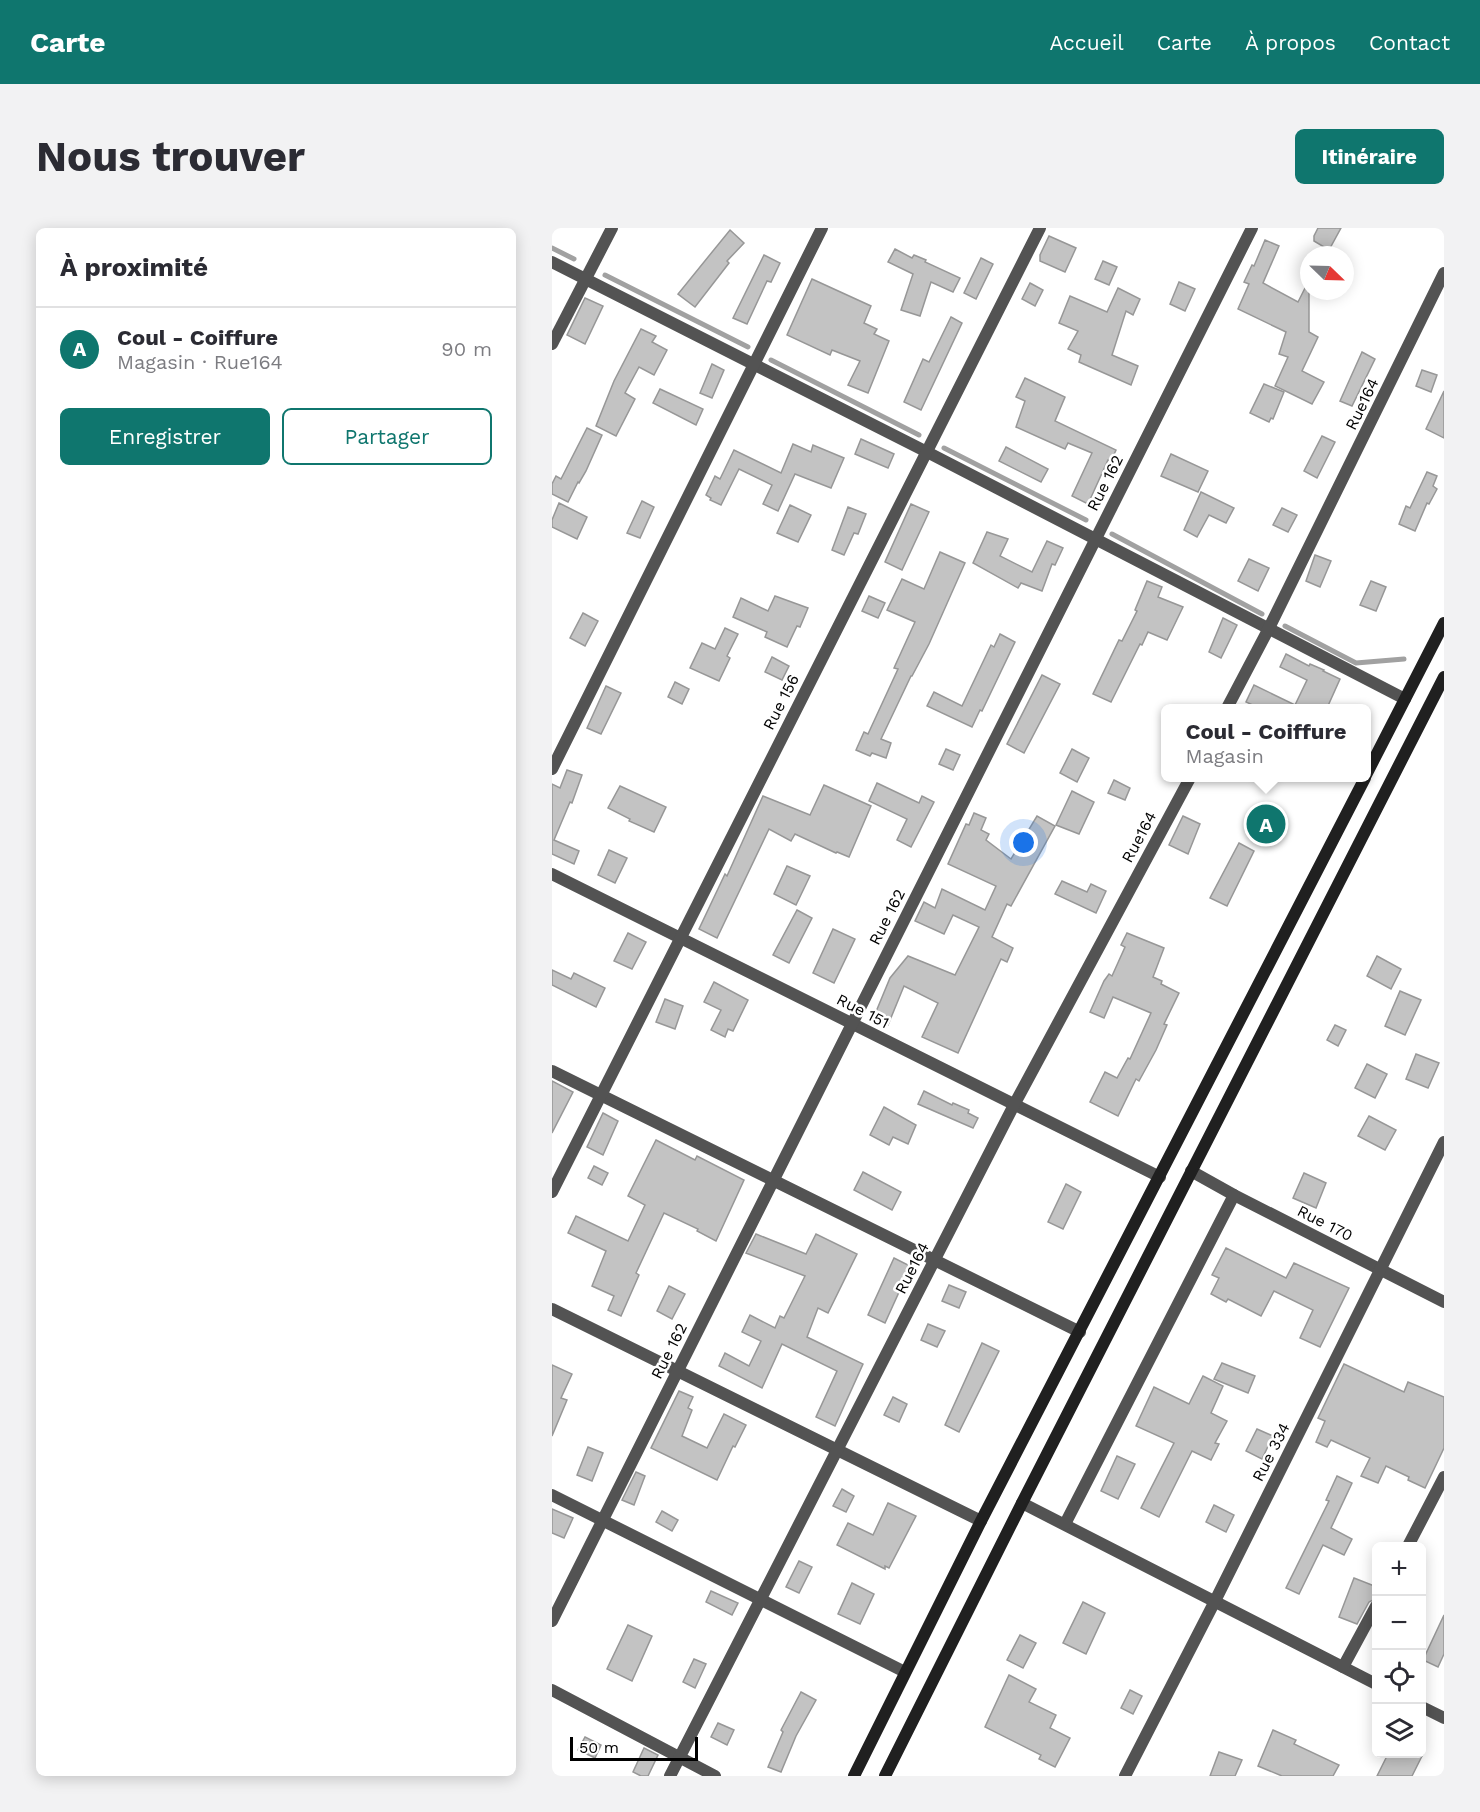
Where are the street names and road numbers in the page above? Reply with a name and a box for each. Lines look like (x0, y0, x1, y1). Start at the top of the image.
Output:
street label: Rue164 (1341, 375, 1383, 433)
street label: Rue 162 (1083, 452, 1127, 514)
street label: Rue 156 (759, 671, 803, 733)
street label: Rue164 (1118, 808, 1160, 866)
street label: Rue 162 (865, 886, 909, 948)
street label: Rue 151 (834, 990, 892, 1032)
street label: Rue 170 (1294, 1201, 1356, 1245)
street label: Rue164 (891, 1239, 933, 1297)
street label: Rue 162 (647, 1320, 691, 1382)
street label: Rue 334 (1248, 1419, 1294, 1485)

